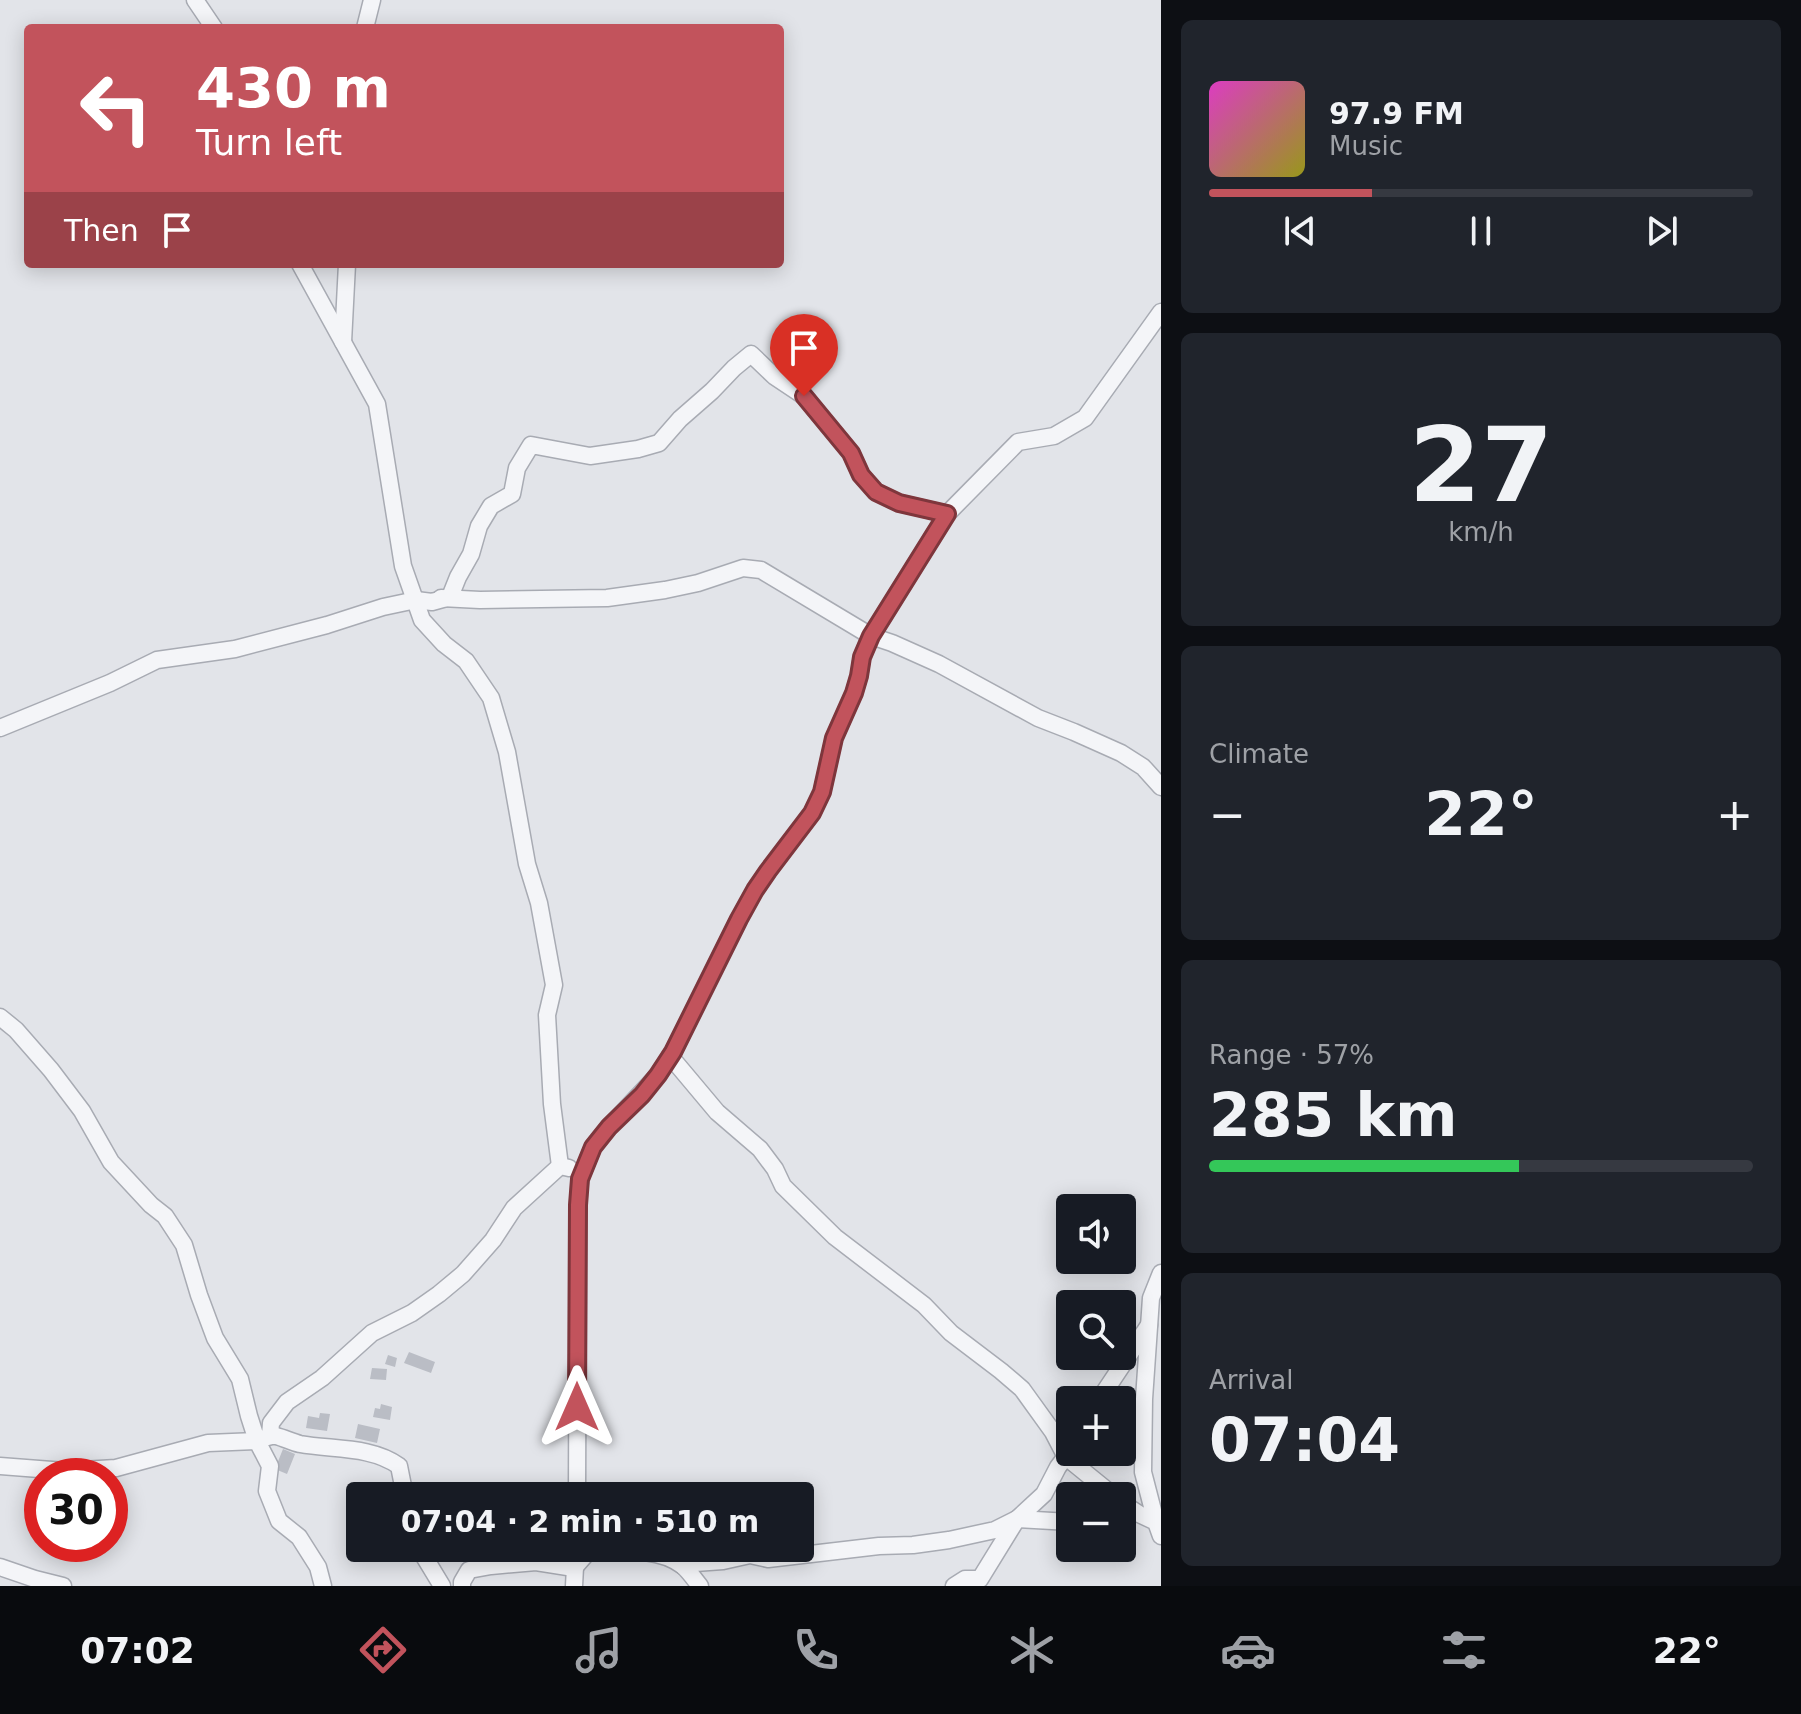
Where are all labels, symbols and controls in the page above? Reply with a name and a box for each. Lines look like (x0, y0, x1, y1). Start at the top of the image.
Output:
text: 430 m (196, 55, 391, 120)
icon: left (64, 56, 168, 160)
text: 97.9 FM (1329, 96, 1464, 131)
text: Turn left (196, 122, 342, 163)
text: Music (1329, 131, 1403, 161)
icon: arrive (155, 208, 199, 252)
icon: previous (1278, 209, 1322, 253)
icon: pause (1459, 209, 1503, 253)
icon: next (1640, 209, 1684, 253)
text: Then (64, 213, 139, 248)
pin (770, 314, 838, 396)
icon: arrive (782, 326, 826, 370)
text: 27 (1409, 404, 1553, 526)
text: km/h (1448, 517, 1514, 547)
text: Climate (1209, 739, 1309, 769)
text: 22° (1424, 779, 1538, 849)
text: − (1209, 789, 1246, 840)
text: + (1716, 789, 1753, 840)
text: Range · 57% (1209, 1040, 1374, 1070)
text: 285 km (1209, 1080, 1458, 1150)
map controls (1056, 1194, 1136, 1562)
button: sound (1056, 1194, 1136, 1274)
button: search (1056, 1290, 1136, 1370)
position arrow (535, 1365, 619, 1449)
text: Arrival (1209, 1365, 1293, 1395)
button: + (1056, 1386, 1136, 1466)
text: 07:04 (1209, 1405, 1400, 1475)
speed limit sign: 30 (24, 1458, 128, 1562)
button: − (1056, 1482, 1136, 1562)
text: 07:04 · 2 min · 510 m (401, 1504, 759, 1539)
icon: directions (355, 1622, 411, 1678)
icon: music (571, 1622, 627, 1678)
icon: phone (788, 1622, 844, 1678)
icon: climate (1004, 1622, 1060, 1678)
icon: car (1220, 1622, 1276, 1678)
icon: filters (1436, 1622, 1492, 1678)
text: 07:02 (80, 1630, 195, 1671)
text: 22° (1653, 1630, 1721, 1671)

